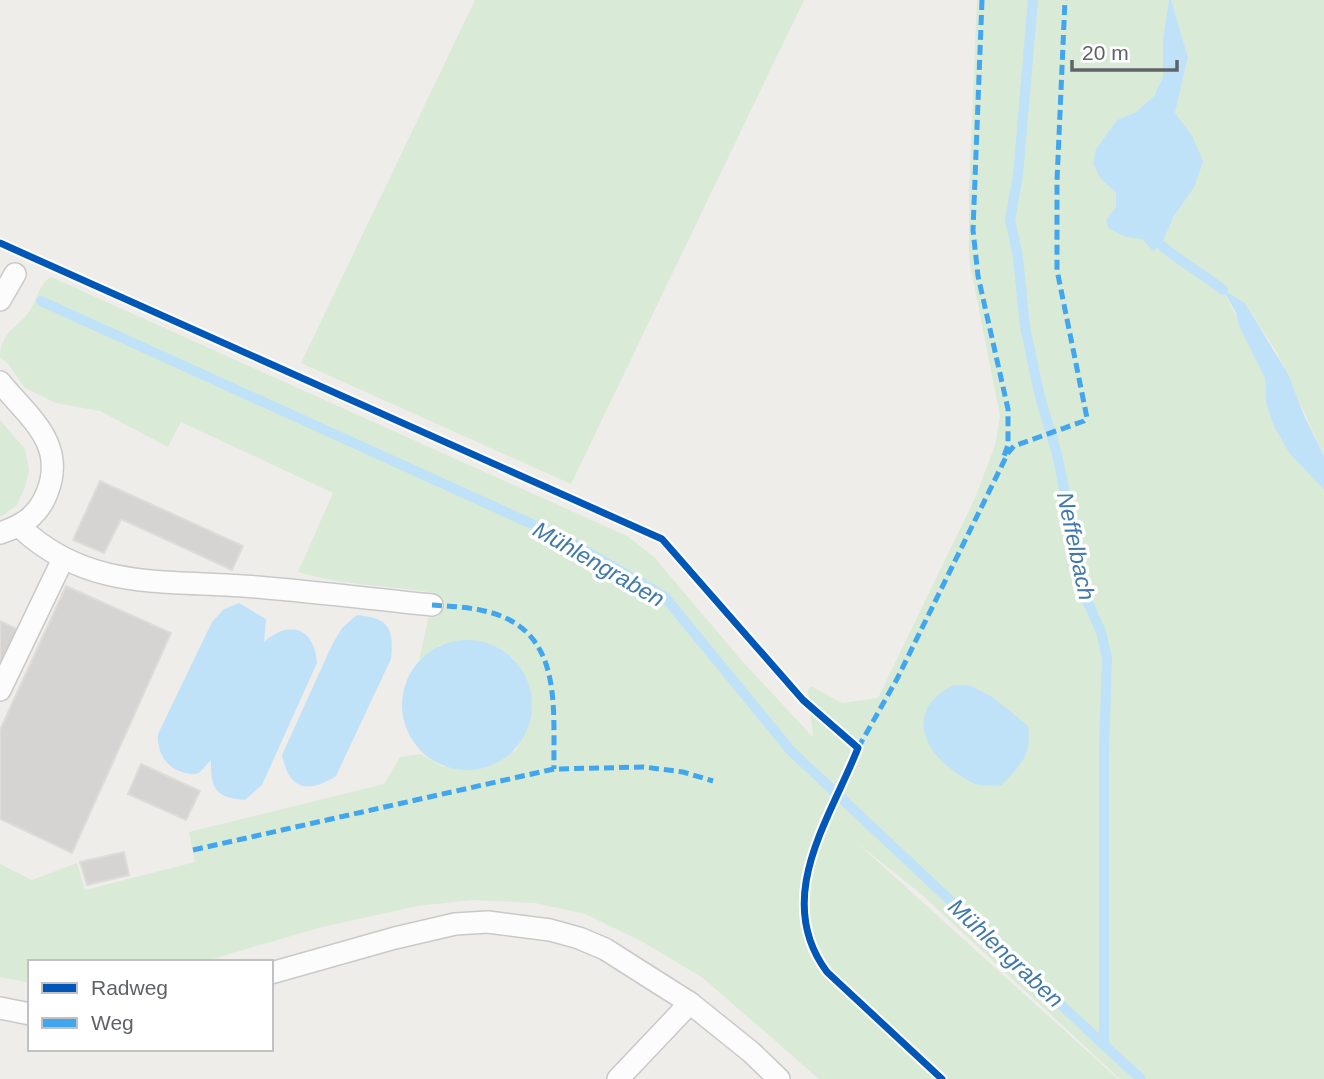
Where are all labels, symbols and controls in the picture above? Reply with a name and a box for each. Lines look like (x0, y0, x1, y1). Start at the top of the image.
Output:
scale bar (1072, 28, 1177, 72)
text: 20 m (1082, 41, 1129, 64)
water label: Neffelbach (1052, 490, 1100, 602)
water label: Mühlengraben (529, 516, 669, 612)
water label: Mühlengraben (943, 893, 1069, 1013)
legend (28, 960, 273, 1051)
text: Radweg (91, 976, 168, 999)
text: Weg (91, 1011, 134, 1034)

